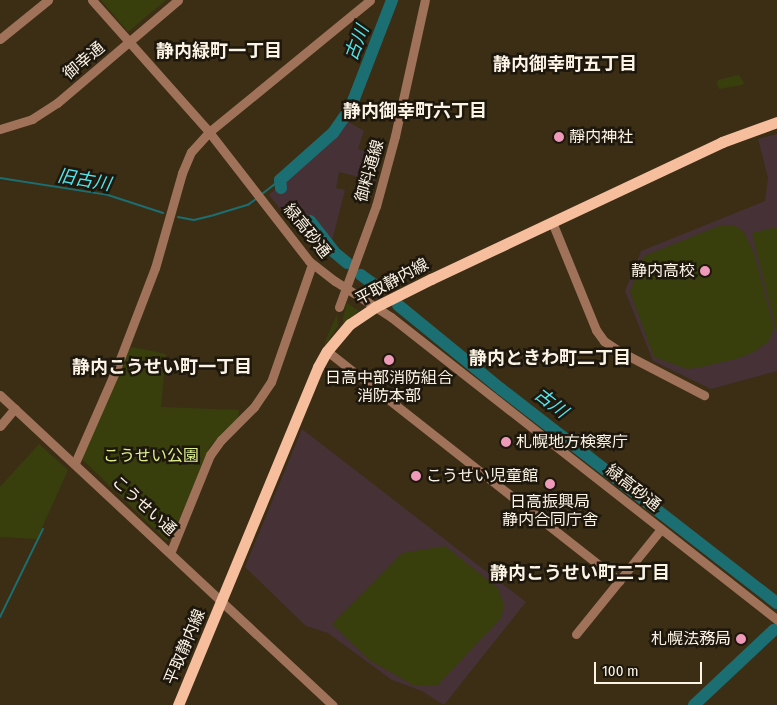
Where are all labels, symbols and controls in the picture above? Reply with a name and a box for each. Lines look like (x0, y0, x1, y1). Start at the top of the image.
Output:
water label: 古川 (340, 22, 374, 64)
street label: 御幸通 (59, 38, 109, 84)
district label: 静内緑町一丁目 (156, 40, 282, 62)
district label: 静内御幸町五丁目 (493, 53, 637, 75)
district label: 静内御幸町六丁目 (343, 100, 487, 122)
place label: 靜内神社 (569, 127, 633, 147)
marker: 靜内神社 (553, 131, 565, 143)
street label: 御料通線 (352, 138, 388, 204)
water label: 旧古川 (56, 165, 112, 195)
street label: 緑高砂通 (279, 200, 335, 262)
street label: 平取静内線 (352, 255, 432, 309)
place label: 静内高校 (631, 261, 695, 281)
marker: 静内高校 (699, 265, 711, 277)
district label: 静内ときわ町二丁目 (469, 347, 631, 369)
marker: 日高中部消防組合 消防本部 (383, 354, 395, 366)
district label: 静内こうせい町一丁目 (72, 356, 252, 378)
place label: 日高中部消防組合 消防本部 (325, 368, 453, 406)
water label: 古川 (530, 383, 572, 423)
place label: 札幌地方検察庁 (516, 432, 628, 452)
marker: 札幌地方検察庁 (500, 436, 512, 448)
park label: こうせい公園 (103, 446, 199, 466)
street label: 緑高砂通 (602, 461, 664, 515)
place label: こうせい児童館 (426, 466, 538, 486)
marker: こうせい児童館 (410, 470, 422, 482)
street label: こうせい通 (108, 472, 180, 540)
marker: 日高振興局 静内合同庁舎 (544, 478, 556, 490)
place label: 日高振興局 静内合同庁舎 (502, 492, 598, 530)
district label: 静内こうせい町二丁目 (490, 562, 670, 584)
street label: 平取静内線 (161, 606, 209, 688)
place label: 札幌法務局 (651, 629, 731, 649)
marker: 札幌法務局 (735, 633, 747, 645)
scale bar (597, 652, 704, 684)
text: 100 m (602, 662, 639, 680)

